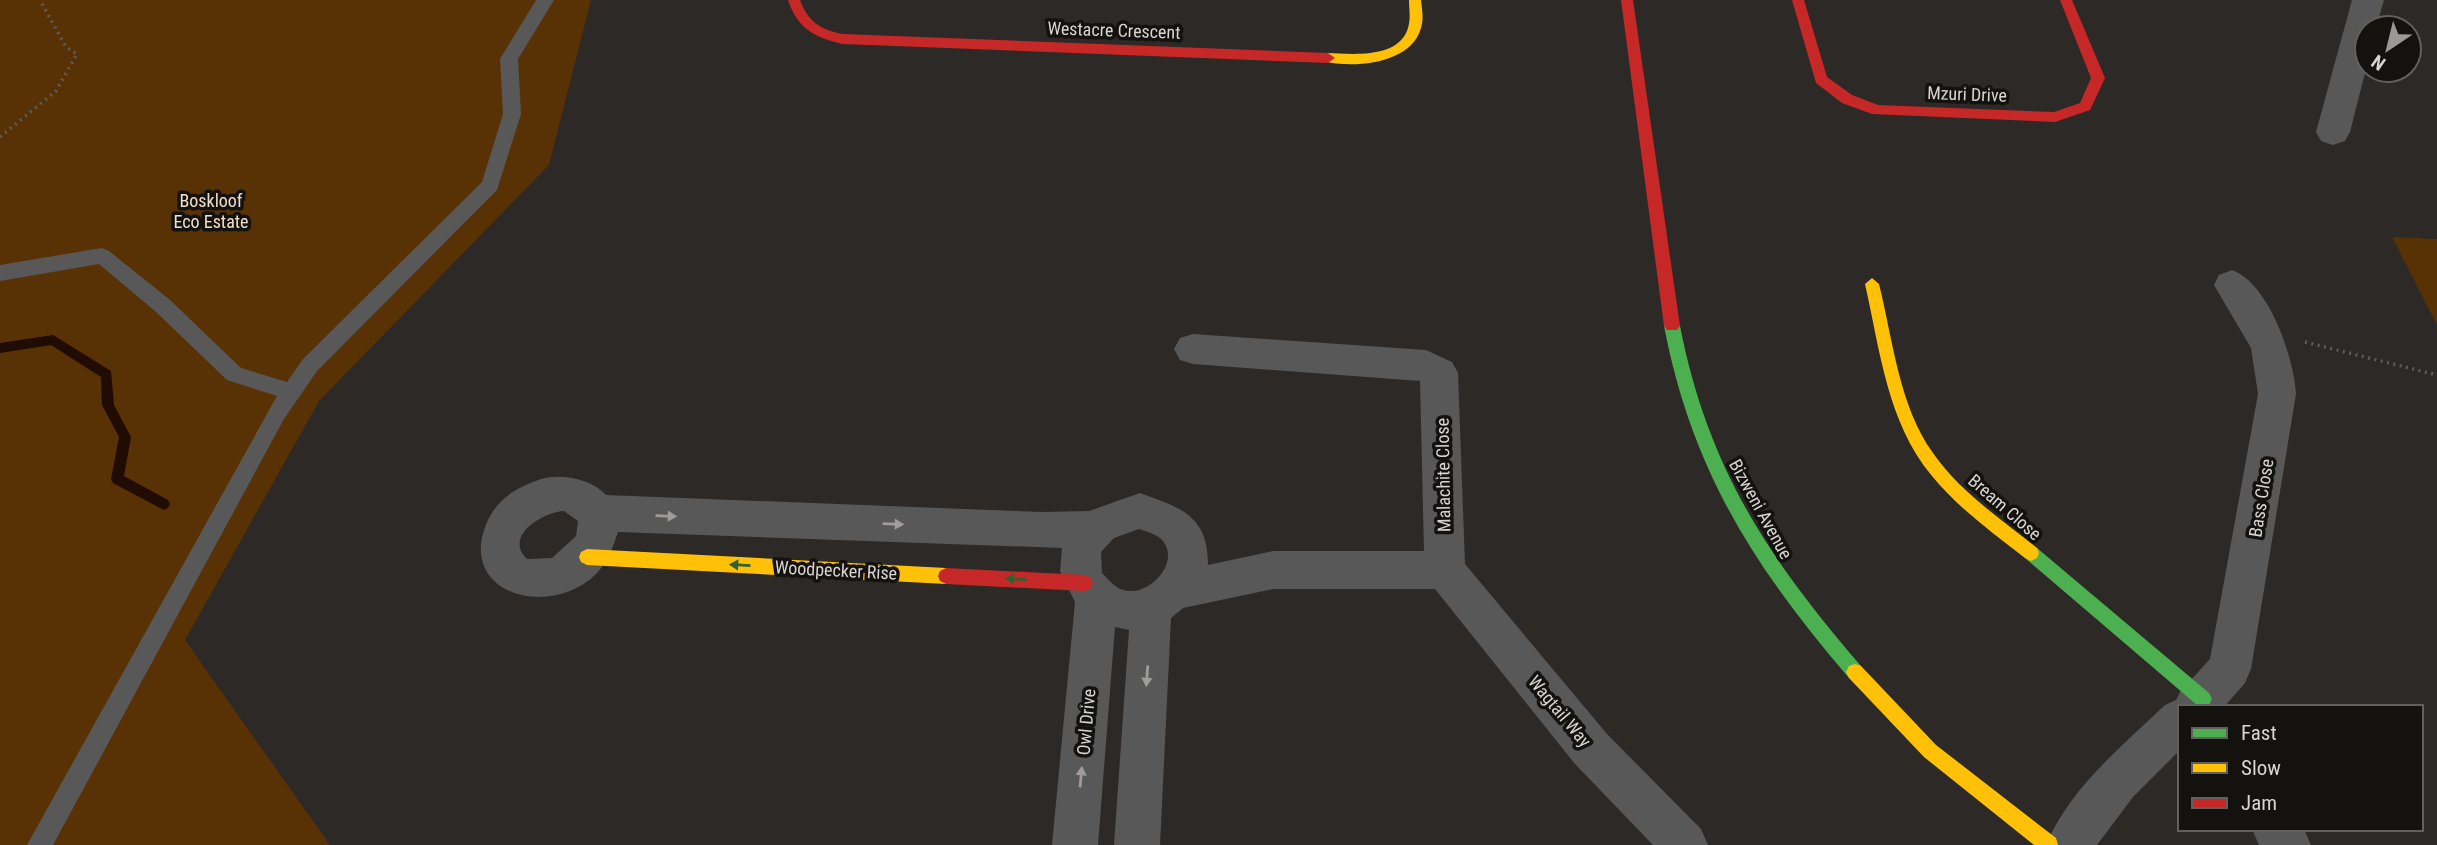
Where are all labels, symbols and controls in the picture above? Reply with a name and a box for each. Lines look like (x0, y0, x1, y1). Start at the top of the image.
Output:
north arrow (2353, 14, 2423, 84)
street label: Westacre Crescent (1047, 17, 1181, 43)
text: N (2367, 50, 2390, 75)
street label: Mzuri Drive (1927, 82, 2007, 106)
park label: Boskloof Eco Estate (173, 190, 249, 232)
street label: Malachite Close (1432, 418, 1454, 532)
street label: Bizweni Avenue (1725, 455, 1797, 563)
street label: Bass Close (2244, 457, 2278, 539)
street label: Bream Close (1964, 470, 2046, 544)
one-way arrow (655, 510, 677, 521)
one-way arrow (882, 519, 904, 530)
street label: Woodpecker Rise (774, 556, 898, 584)
one-way arrow (729, 559, 751, 570)
one-way arrow (1005, 573, 1027, 584)
one-way arrow (1141, 665, 1152, 687)
street label: Wagtail Way (1524, 671, 1596, 751)
street label: Owl Drive (1073, 688, 1099, 756)
legend (2178, 705, 2423, 831)
text: Fast (2241, 721, 2277, 745)
text: Slow (2241, 756, 2281, 780)
one-way arrow (1076, 766, 1087, 788)
text: Jam (2241, 791, 2277, 815)

